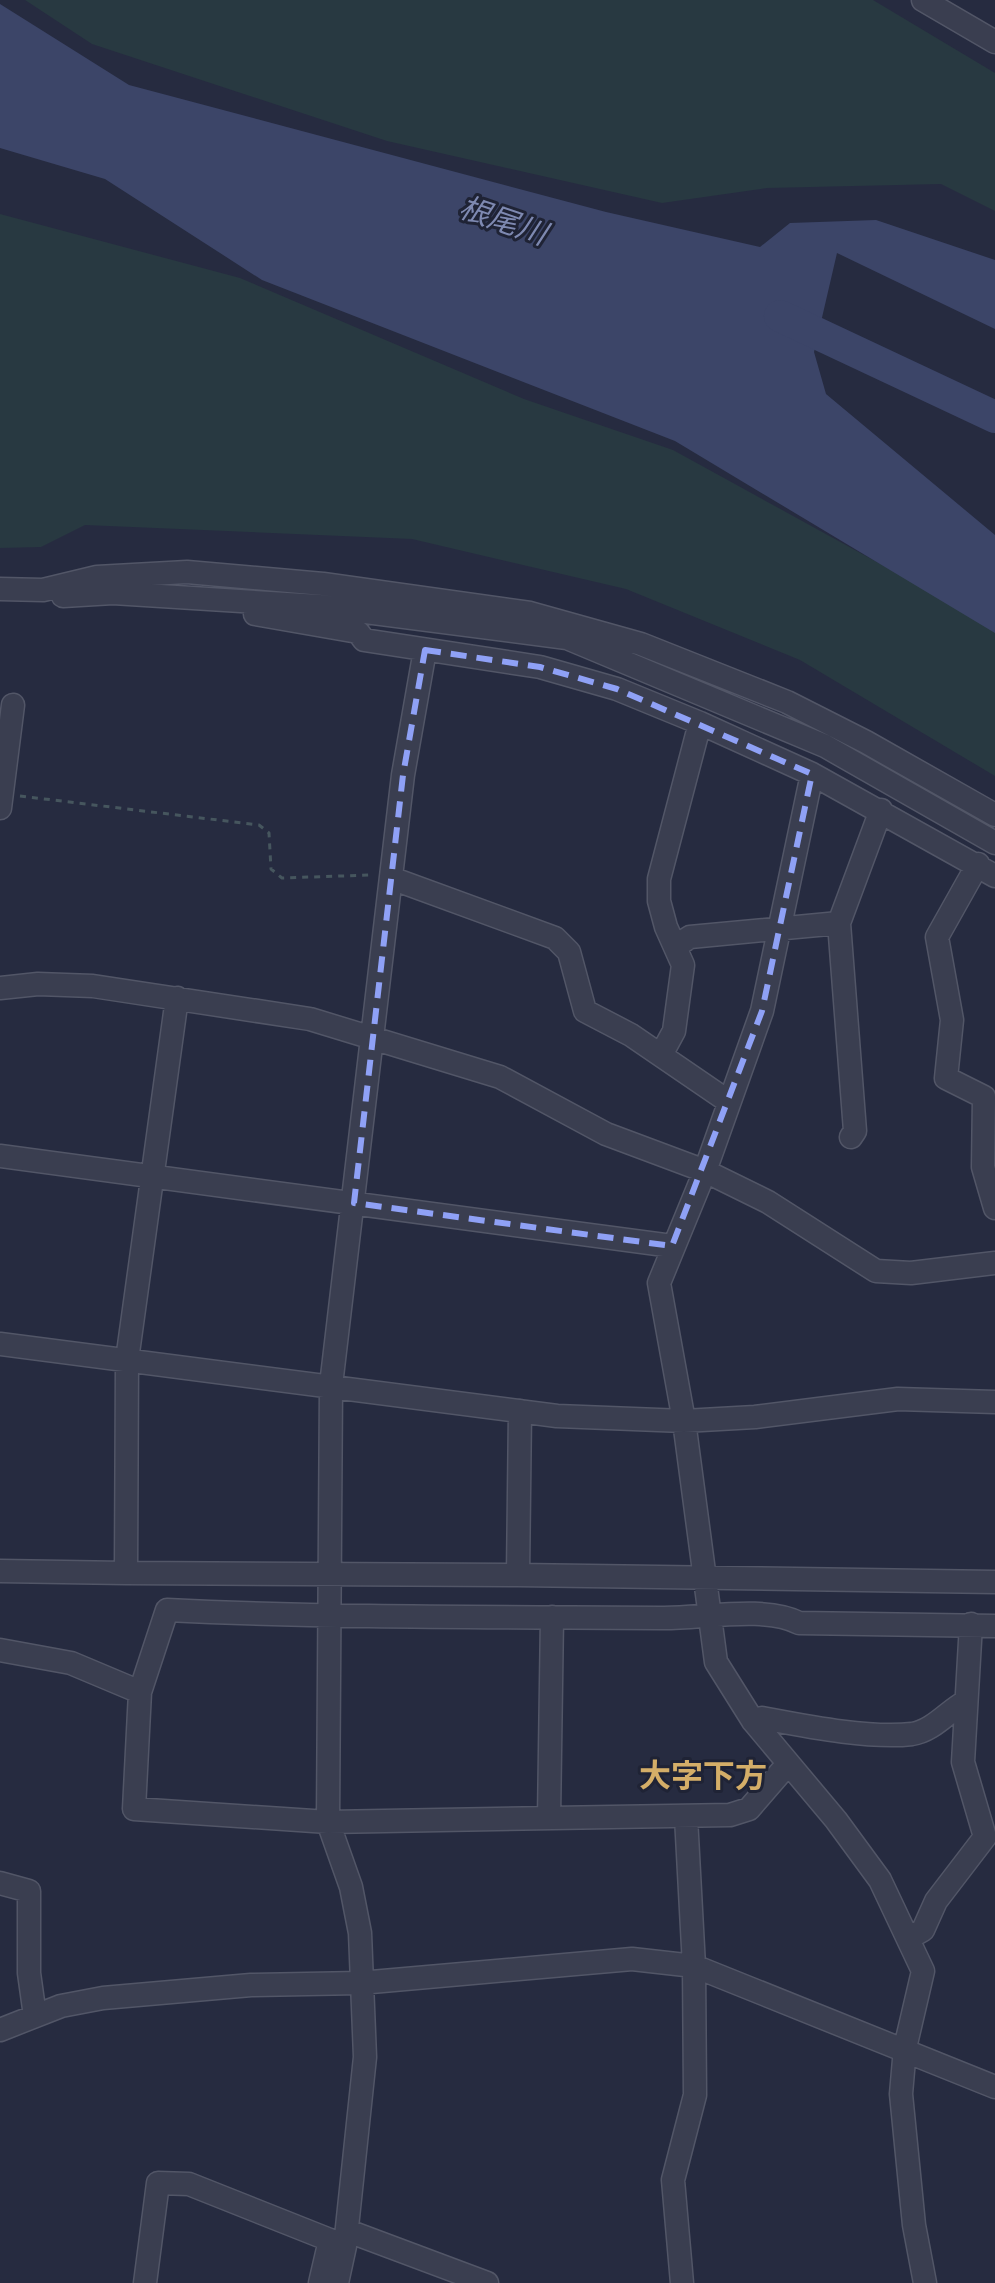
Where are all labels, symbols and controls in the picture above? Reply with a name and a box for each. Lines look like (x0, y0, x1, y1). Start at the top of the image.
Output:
water label: 根尾川 (455, 189, 554, 254)
district label: 大字下方 (639, 1757, 767, 1795)

